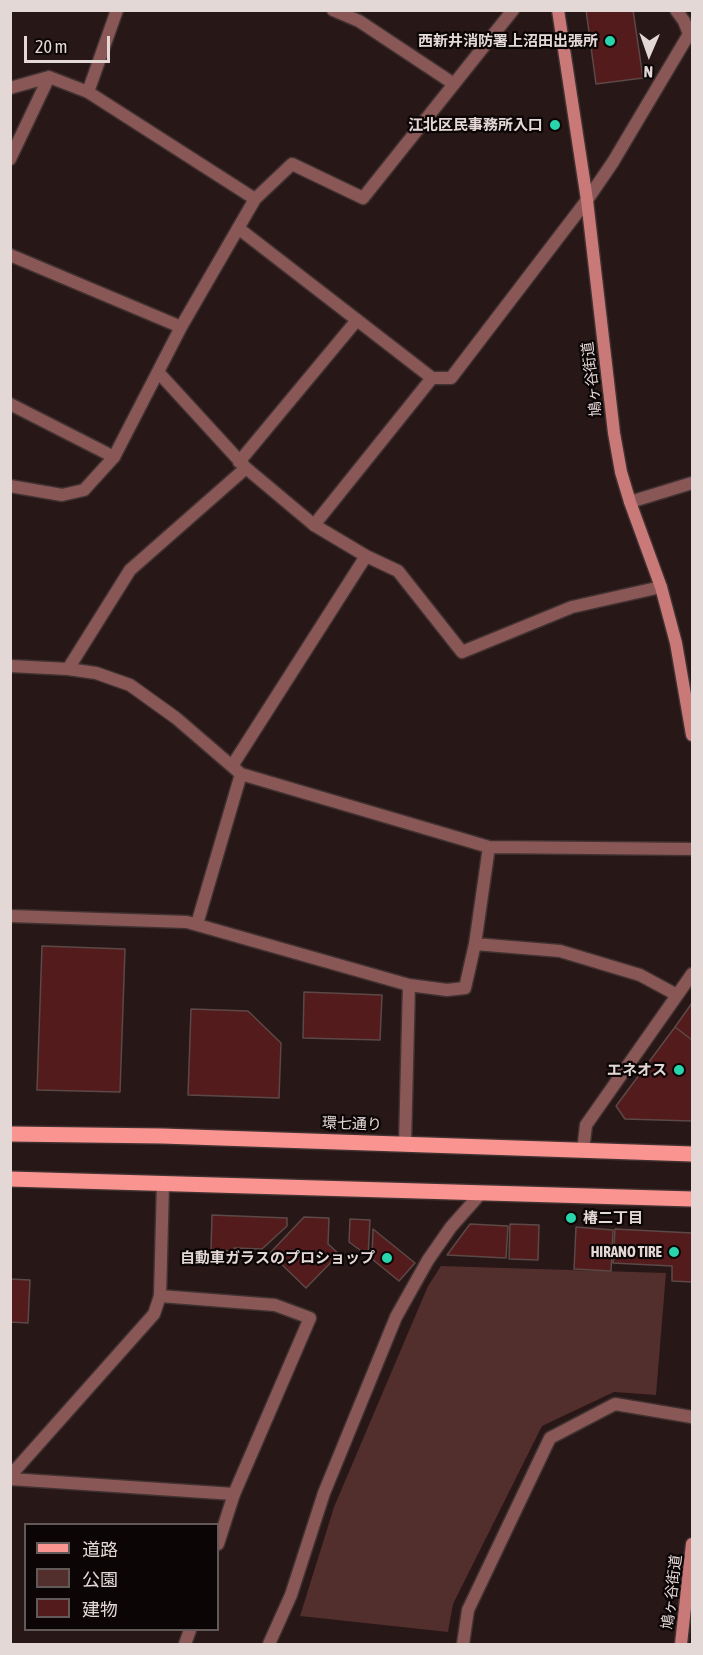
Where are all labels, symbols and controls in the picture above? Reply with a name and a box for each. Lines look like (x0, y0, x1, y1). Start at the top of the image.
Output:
scale bar (27, 24, 112, 62)
north arrow (619, 24, 679, 84)
place label: 西新井消防署上沼田出張所 (418, 32, 598, 50)
marker: 西新井消防署上沼田出張所 (603, 34, 617, 48)
text: 20 m (35, 36, 67, 57)
text: N (643, 63, 653, 81)
place label: 江北区民事務所入口 (408, 116, 543, 134)
marker: 江北区民事務所入口 (548, 118, 562, 132)
street label: 鳩ヶ谷街道 (578, 341, 606, 417)
place label: エネオス (607, 1061, 667, 1079)
marker: エネオス (672, 1063, 686, 1077)
street label: 環七通り (322, 1114, 382, 1134)
place label: 椿二丁目 (583, 1209, 643, 1227)
marker: 椿二丁目 (564, 1211, 578, 1225)
place label: HIRANO TIRE (591, 1243, 662, 1261)
marker: HIRANO TIRE (667, 1245, 681, 1259)
place label: 自動車ガラスのプロショップ (180, 1249, 375, 1267)
marker: 自動車ガラスのプロショップ (380, 1251, 394, 1265)
legend (24, 1523, 219, 1631)
text: 道路 (82, 1539, 118, 1560)
street label: 鳩ヶ谷街道 (658, 1554, 686, 1630)
text: 公園 (82, 1569, 118, 1590)
text: 建物 (82, 1599, 118, 1620)

